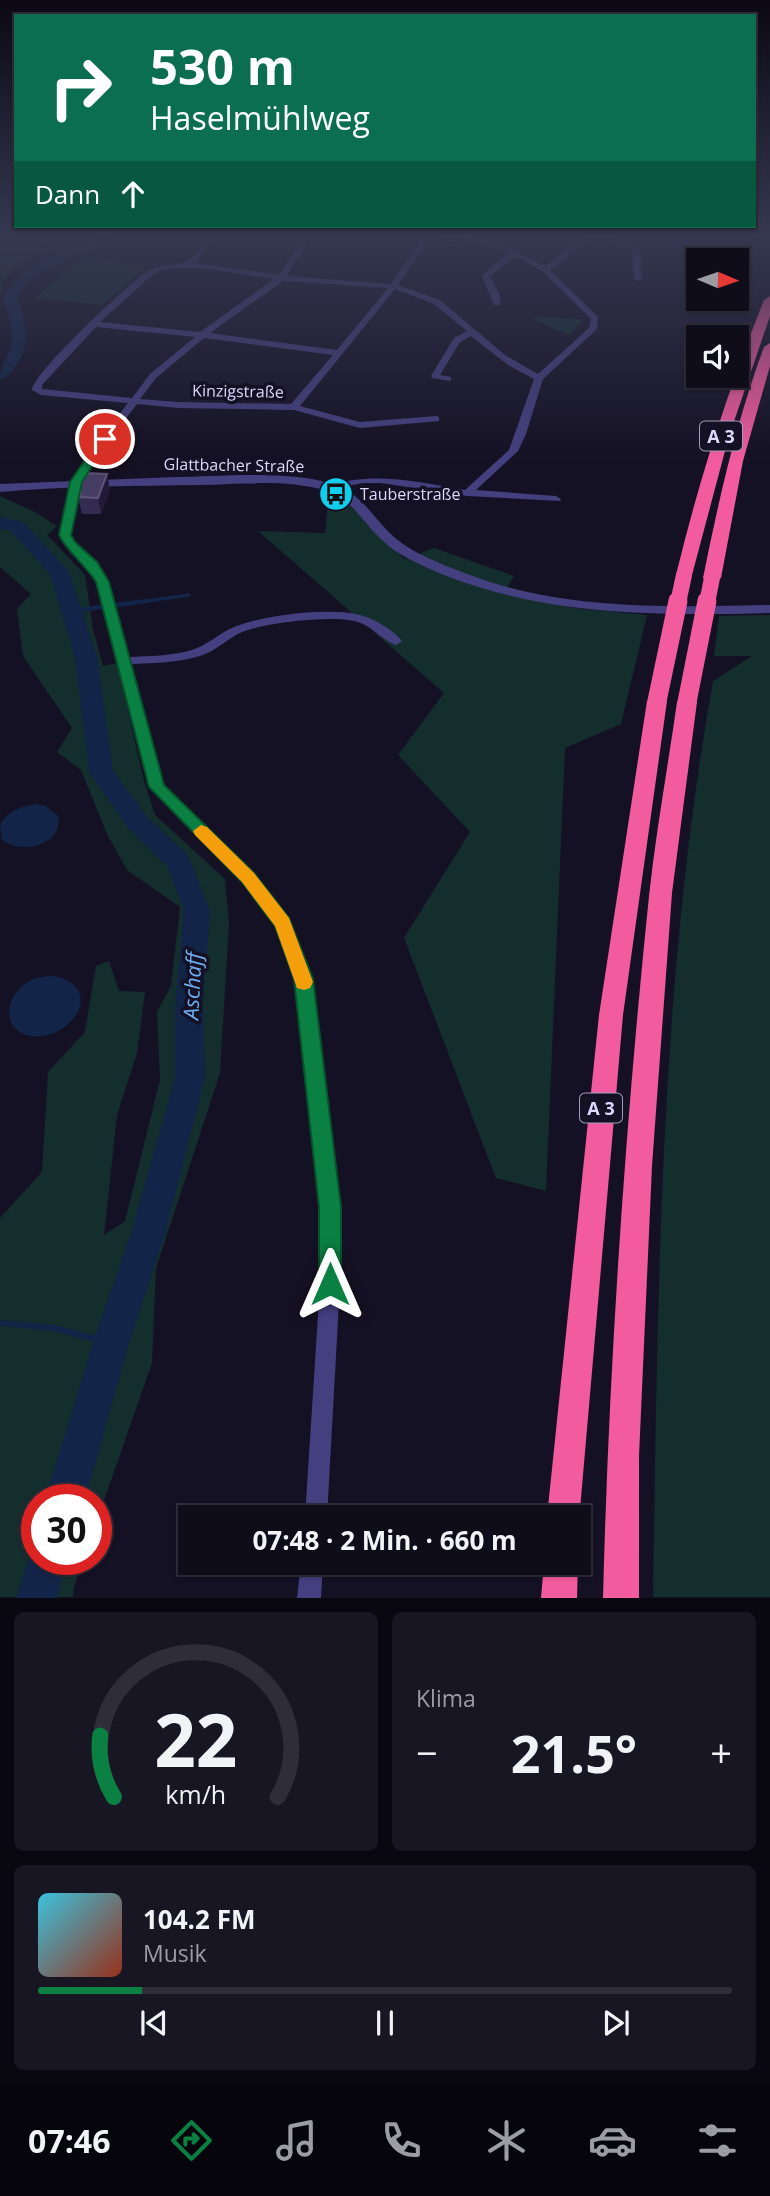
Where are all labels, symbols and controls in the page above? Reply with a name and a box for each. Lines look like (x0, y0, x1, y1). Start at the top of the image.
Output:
text: 530 m (150, 33, 295, 99)
icon: right (35, 42, 126, 133)
text: Haselmühlweg (150, 96, 370, 139)
icon: ahead (114, 175, 152, 213)
text: Dann (35, 176, 100, 212)
north arrow (686, 248, 749, 312)
map controls (686, 248, 749, 388)
button: sound (686, 325, 749, 388)
street label: Kinzigstraße (192, 379, 284, 403)
pin (75, 409, 135, 469)
icon: arrive (86, 420, 124, 458)
road number: A 3 (700, 422, 742, 450)
street label: Glattbacher Straße (163, 453, 305, 477)
bus stop icon: Tauberstraße (317, 475, 355, 513)
place label: Tauberstraße (360, 483, 461, 505)
water label: Aschaff (176, 949, 208, 1022)
road number: A 3 (580, 1093, 622, 1122)
position arrow (293, 1247, 367, 1321)
speed limit sign: 30 (21, 1484, 112, 1575)
text: 07:48 · 2 Min. · 660 m (252, 1522, 517, 1558)
text: Klima (416, 1682, 476, 1714)
text: 22 (154, 1690, 238, 1789)
text: 21.5° (511, 1717, 637, 1788)
text: − (416, 1726, 438, 1778)
text: + (710, 1726, 732, 1778)
text: km/h (166, 1777, 226, 1811)
text: 104.2 FM (143, 1901, 255, 1937)
text: Musik (143, 1937, 207, 1969)
icon: previous (135, 2004, 173, 2042)
icon: pause (366, 2004, 404, 2042)
icon: next (597, 2004, 635, 2042)
icon: directions (167, 2116, 216, 2165)
icon: music (272, 2116, 321, 2165)
icon: phone (377, 2116, 426, 2165)
icon: climate (482, 2116, 531, 2165)
icon: car (588, 2116, 637, 2165)
icon: filters (693, 2116, 742, 2165)
text: 07:46 (28, 2119, 110, 2162)

